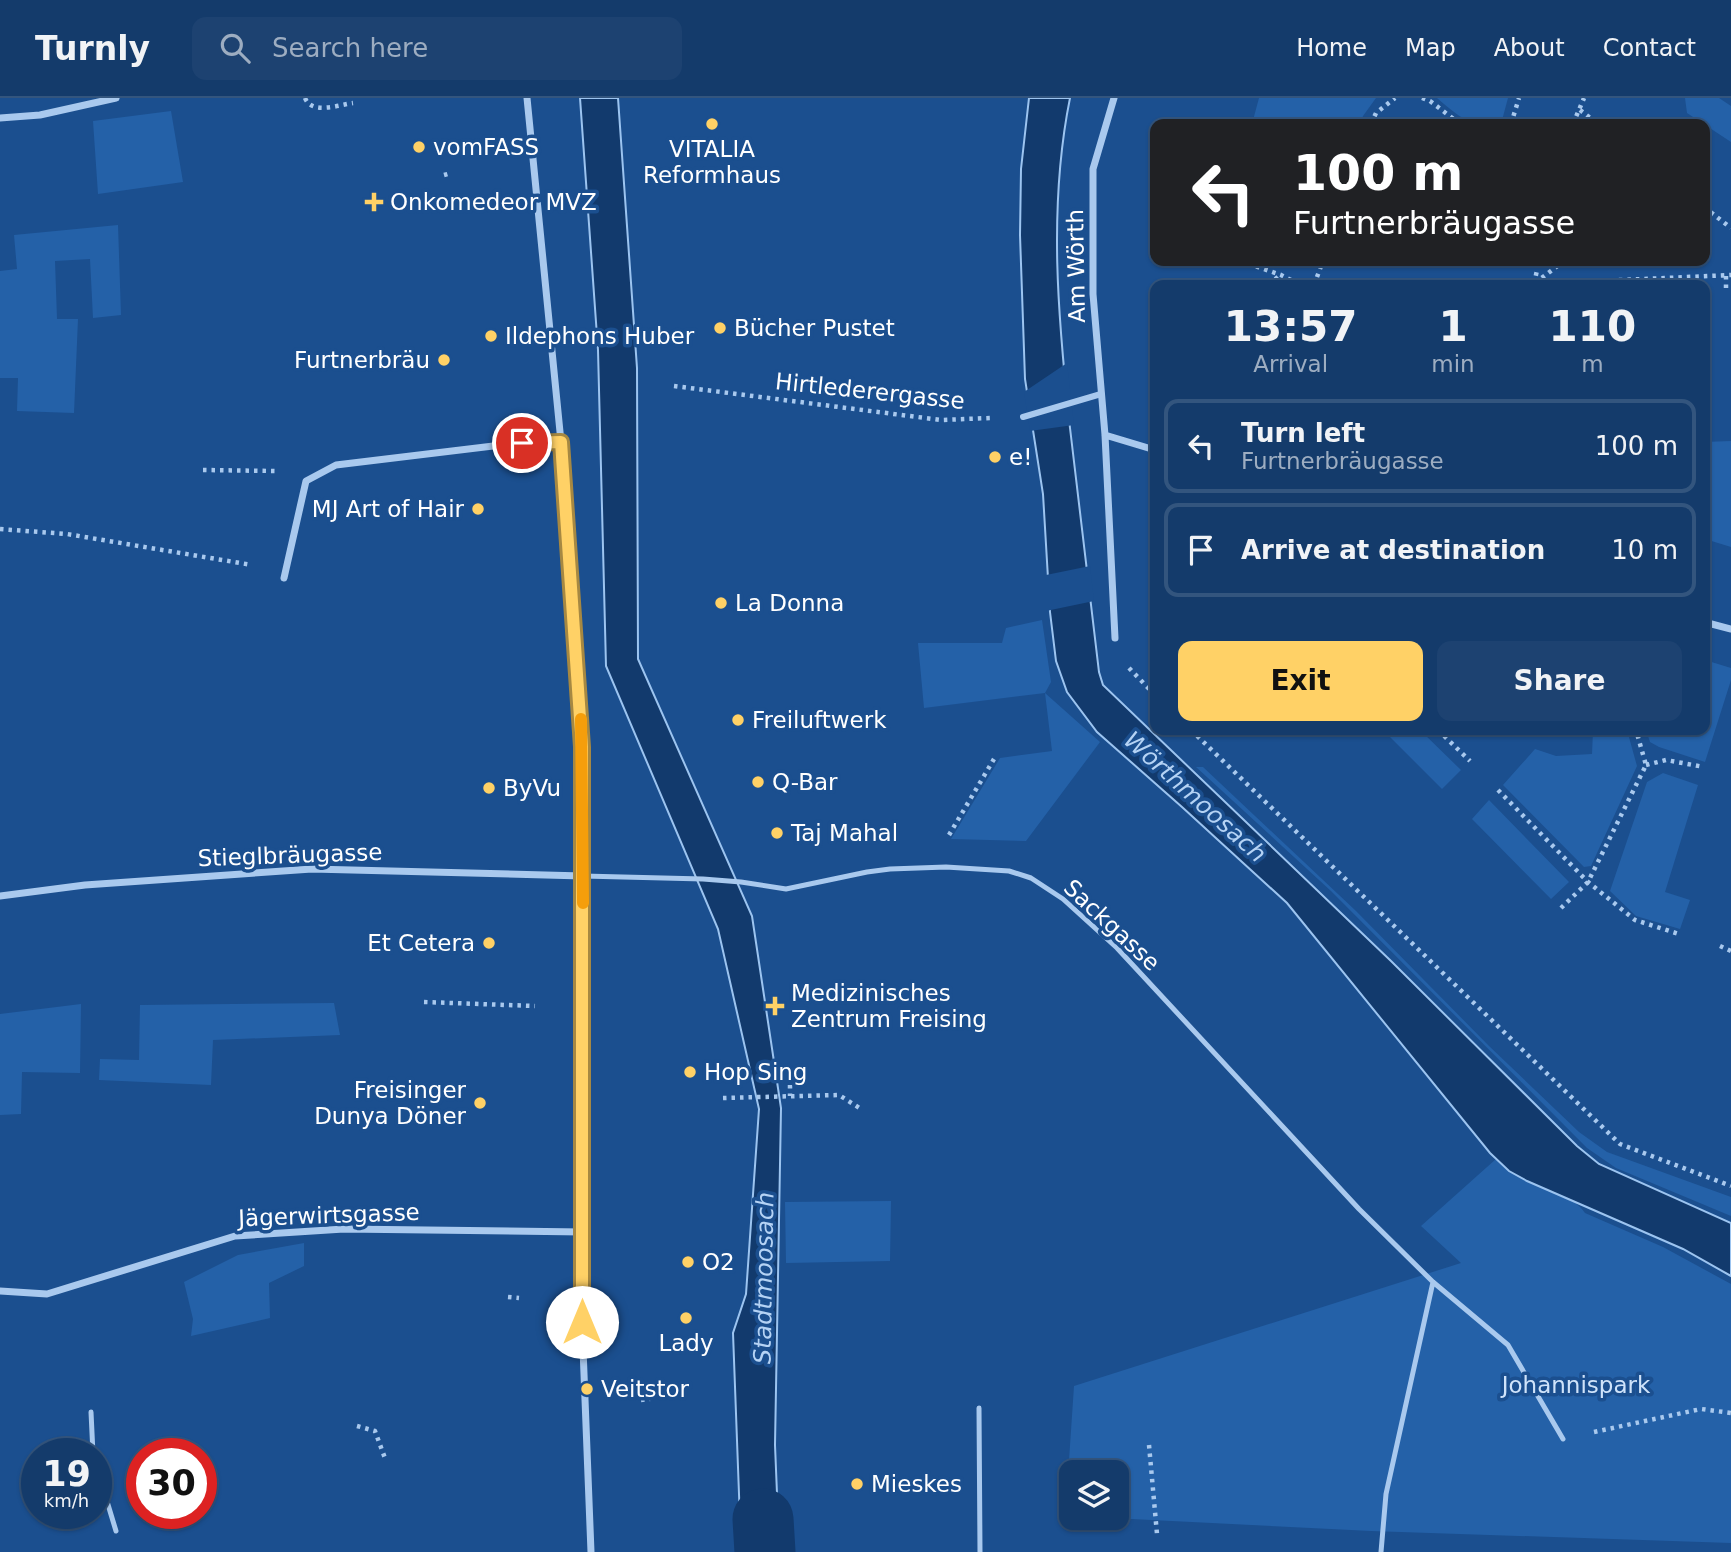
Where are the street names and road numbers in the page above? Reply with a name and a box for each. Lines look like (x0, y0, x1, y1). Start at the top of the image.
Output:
street label: Am Wörth (1062, 209, 1090, 323)
street label: Hirtlederergasse (774, 368, 966, 414)
street label: Stieglbräugasse (197, 839, 383, 871)
street label: Sackgasse (1059, 874, 1165, 976)
street label: Jägerwirtsgasse (236, 1199, 420, 1231)

